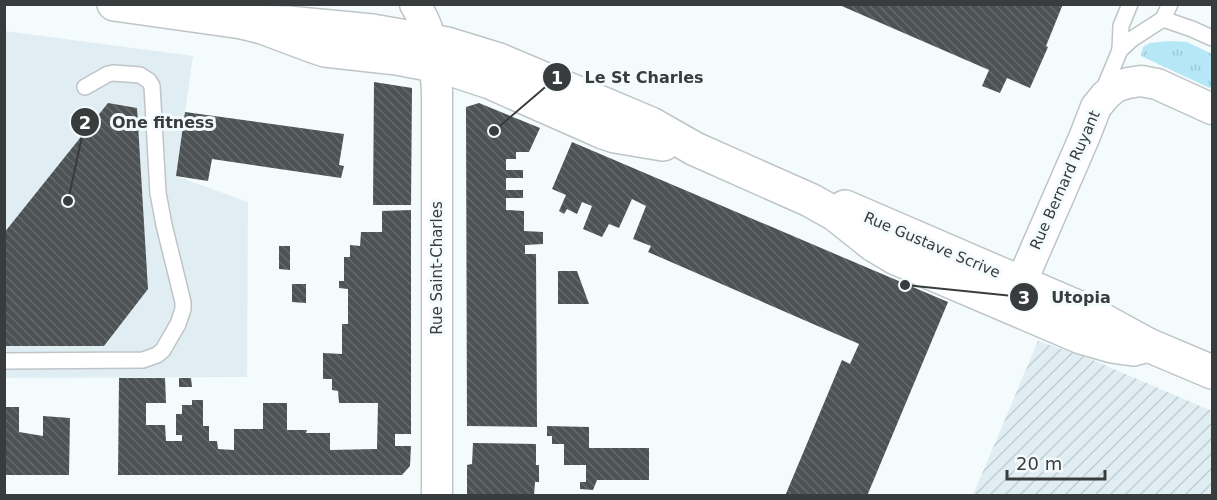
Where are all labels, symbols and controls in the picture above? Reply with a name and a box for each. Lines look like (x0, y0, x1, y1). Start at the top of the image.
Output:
callout: Le St Charles (542, 60, 715, 94)
text: 1 (551, 67, 563, 88)
text: Le St Charles (584, 68, 704, 87)
callout: One fitness (70, 105, 226, 139)
street label: Rue Bernard Ruyant (1026, 108, 1104, 252)
text: 2 (79, 112, 91, 133)
text: One fitness (112, 113, 214, 132)
street label: Rue Saint-Charles (428, 201, 446, 335)
street label: Rue Gustave Scrive (861, 208, 1003, 282)
callout: Utopia (1009, 280, 1122, 314)
text: 3 (1018, 287, 1030, 308)
text: Utopia (1051, 288, 1111, 307)
scale bar (1007, 443, 1104, 481)
text: 20 m (1016, 453, 1062, 474)

